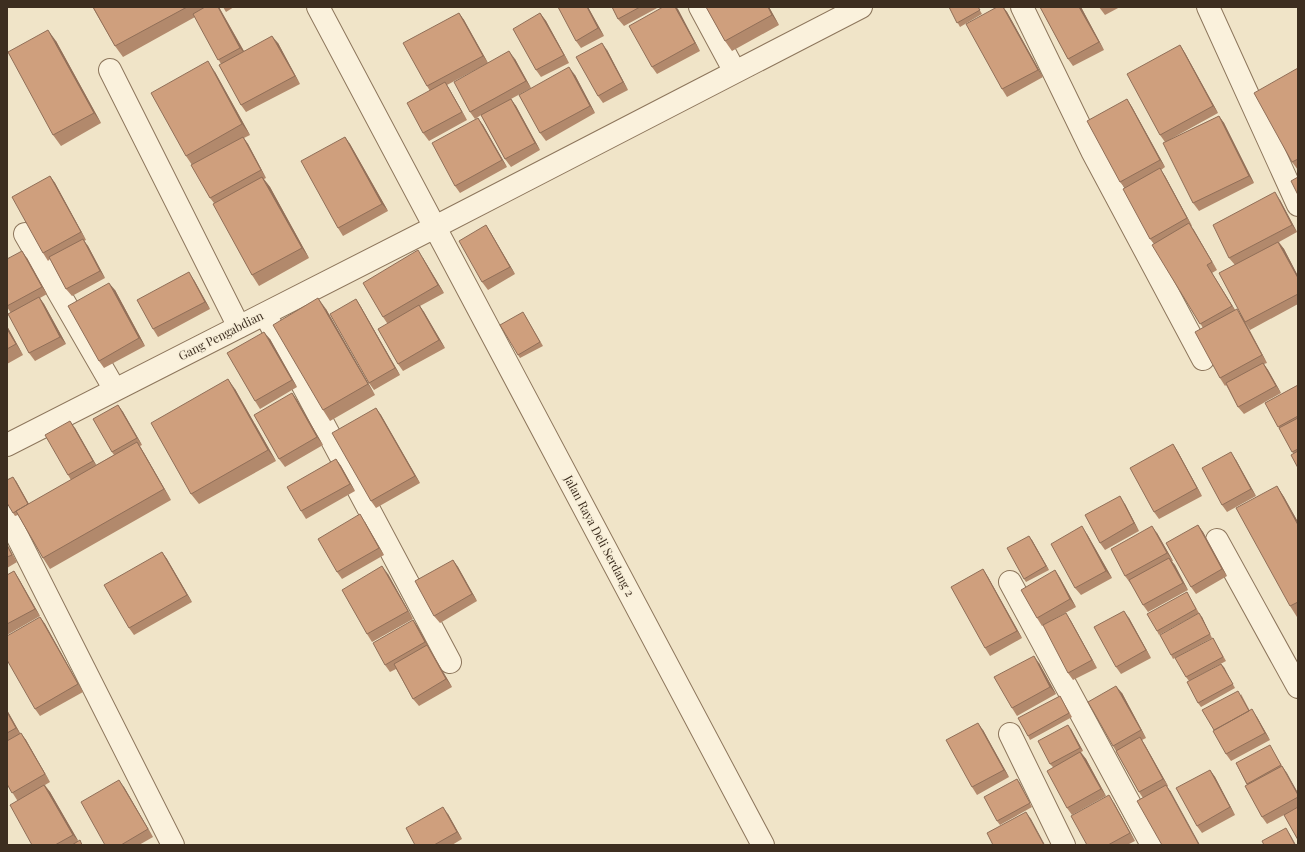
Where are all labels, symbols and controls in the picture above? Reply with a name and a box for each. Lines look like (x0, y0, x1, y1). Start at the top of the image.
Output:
street label: Gang Pengabdian (175, 307, 266, 363)
street label: Jalan Raya Deli Serdang 2 (561, 471, 639, 599)

